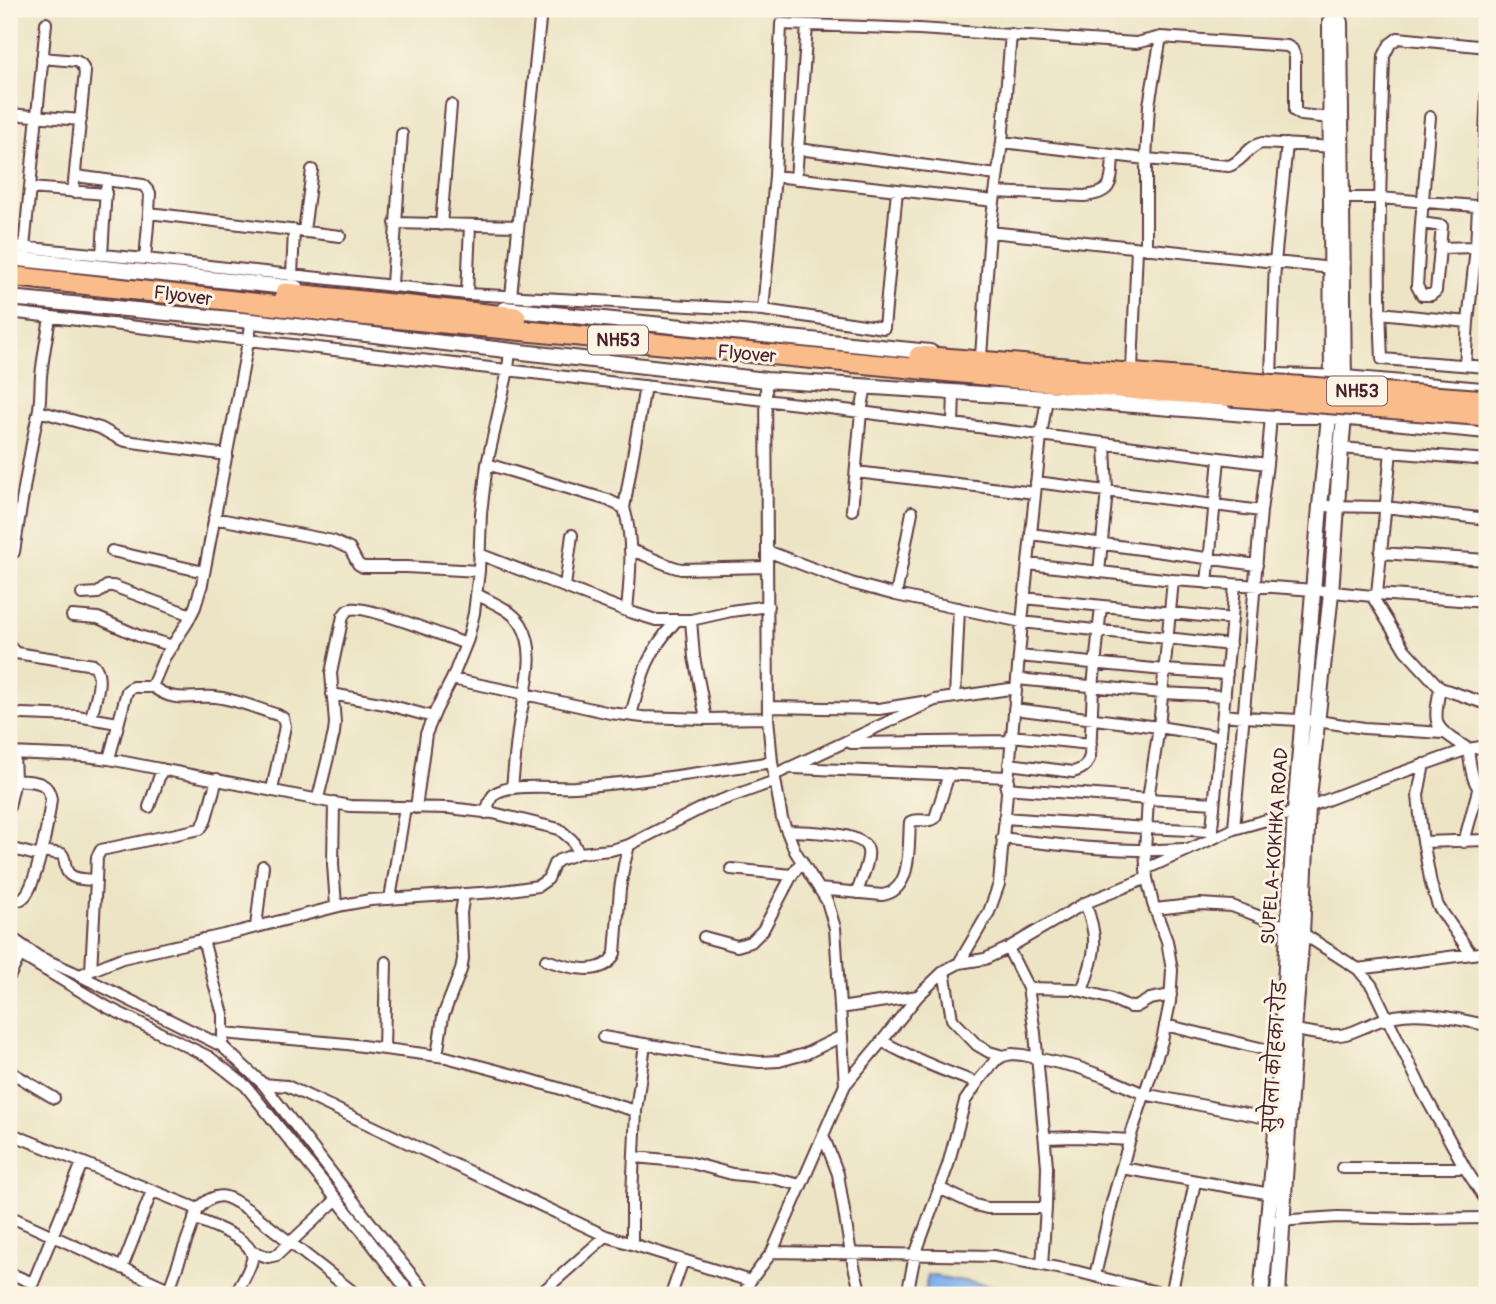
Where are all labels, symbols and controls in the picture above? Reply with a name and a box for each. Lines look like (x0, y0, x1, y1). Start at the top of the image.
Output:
street label: Flyover (152, 280, 214, 312)
road number: NH53 (588, 326, 648, 354)
street label: Flyover (716, 339, 778, 369)
road number: NH53 (1327, 376, 1387, 405)
street label: SUPELA-KOKHKA ROAD (1256, 747, 1294, 945)
street label: सुपेला कोहका रोड (1253, 979, 1293, 1134)

